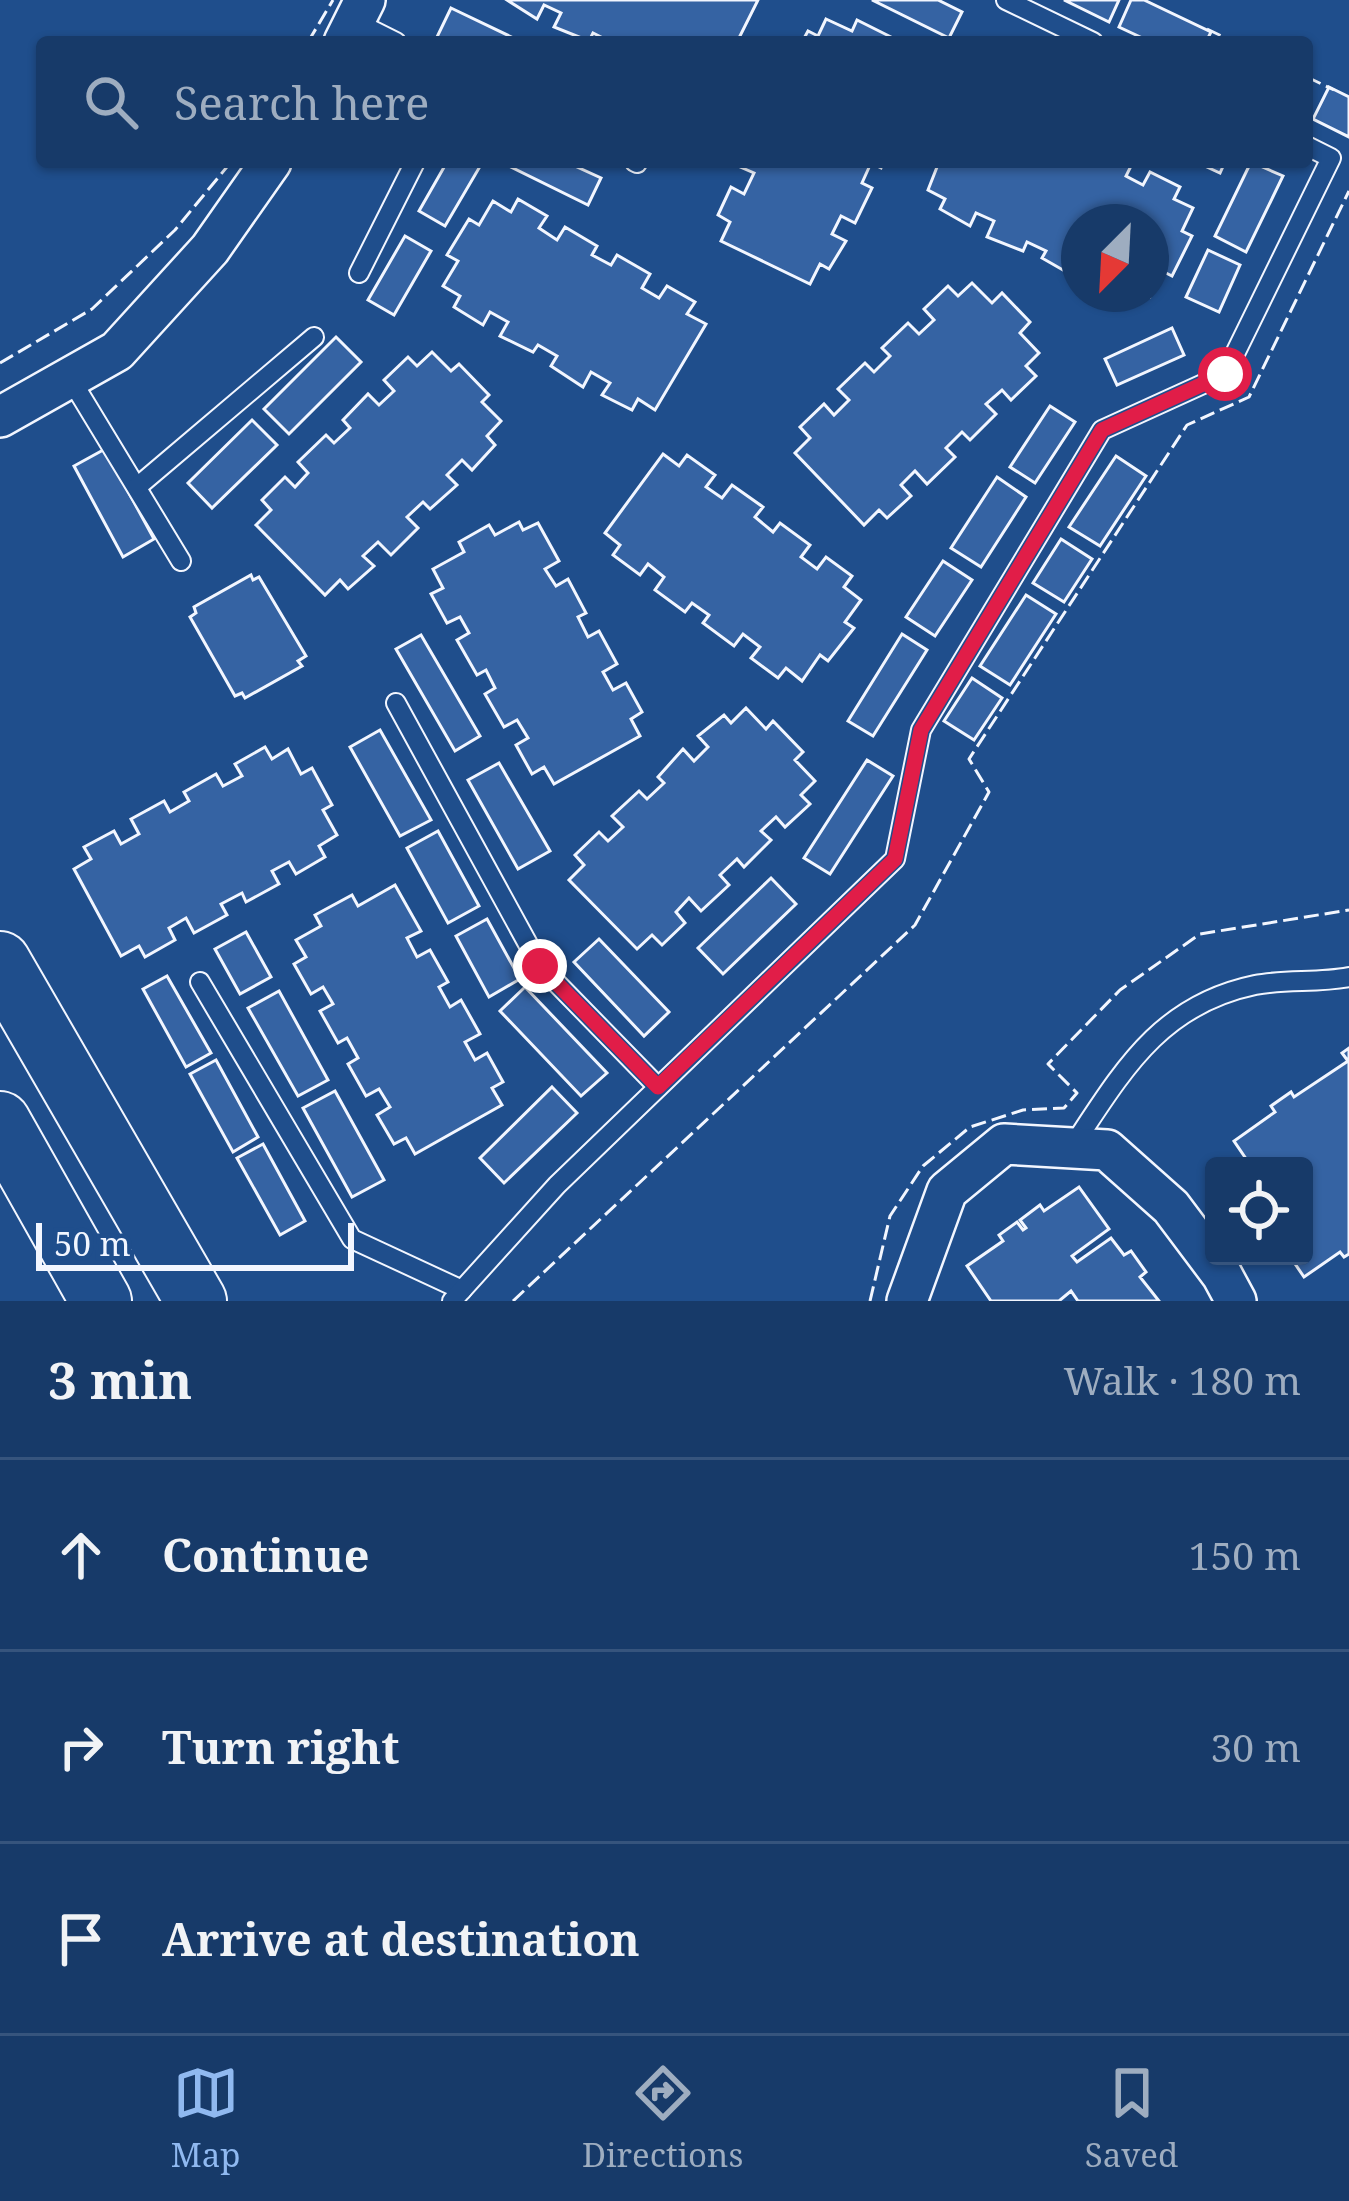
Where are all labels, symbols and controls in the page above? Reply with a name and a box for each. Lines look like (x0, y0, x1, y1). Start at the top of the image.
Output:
search box (36, 36, 1313, 168)
icon: search (78, 69, 144, 135)
text: Search here (174, 72, 429, 133)
north arrow (1061, 204, 1169, 312)
route start (1198, 347, 1252, 401)
route end (513, 939, 567, 993)
map controls (1205, 1157, 1313, 1265)
button: locate (1205, 1157, 1313, 1265)
scale bar (36, 1217, 354, 1270)
text: 50 m (54, 1221, 131, 1266)
text: 3 min (48, 1344, 192, 1414)
text: Walk · 180 m (1064, 1353, 1301, 1406)
icon: ahead (48, 1522, 114, 1588)
text: Continue (162, 1524, 370, 1585)
text: 150 m (1189, 1528, 1301, 1581)
icon: right (48, 1714, 114, 1780)
text: Turn right (162, 1716, 399, 1777)
text: 30 m (1210, 1720, 1301, 1773)
icon: arrive (48, 1906, 114, 1972)
text: Arrive at destination (162, 1908, 640, 1969)
tab: Map (171, 2060, 241, 2177)
tab: Directions (582, 2060, 743, 2177)
tab: Saved (1085, 2060, 1178, 2177)

